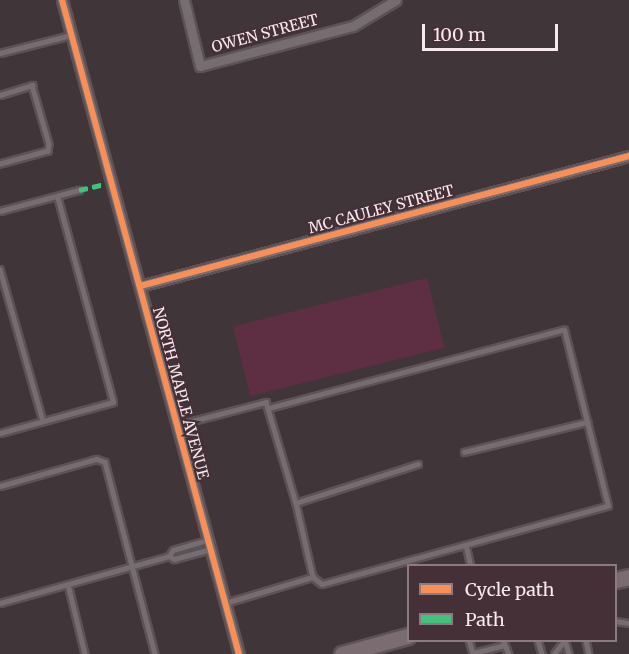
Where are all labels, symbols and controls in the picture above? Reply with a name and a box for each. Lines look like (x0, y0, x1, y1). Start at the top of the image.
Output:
street label: OWEN STREET (210, 10, 320, 56)
scale bar (425, 12, 562, 50)
text: 100 m (433, 23, 486, 46)
street label: MC CAULEY STREET (306, 181, 456, 237)
street label: NORTH MAPLE AVENUE (149, 305, 213, 481)
legend (407, 564, 617, 642)
text: Cycle path (465, 578, 554, 601)
text: Path (465, 608, 505, 631)

